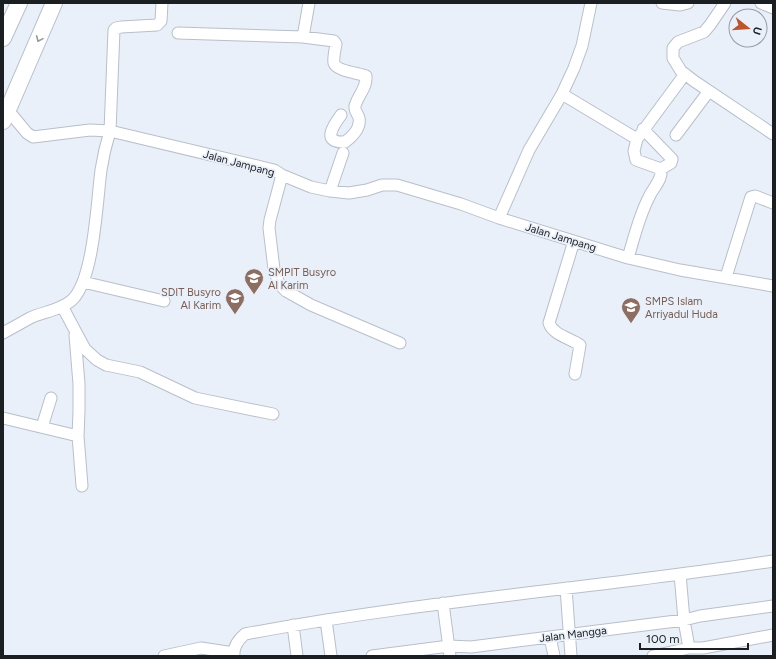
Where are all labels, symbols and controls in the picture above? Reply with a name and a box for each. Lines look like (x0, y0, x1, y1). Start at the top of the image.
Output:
north arrow (728, 8, 768, 48)
text: U (750, 25, 764, 37)
one-way arrow (36, 34, 44, 42)
street label: Jalan Jampang (202, 148, 276, 179)
street label: Jalan Jampang (524, 221, 598, 254)
place label: SMPIT Busyro Al Karim (268, 266, 336, 292)
school or university icon: SMPIT Busyro Al Karim (243, 267, 265, 295)
place label: SDIT Busyro Al Karim (161, 286, 221, 312)
school or university icon: SDIT Busyro Al Karim (224, 287, 246, 315)
place label: SMPS Islam Arriyadul Huda (645, 295, 718, 321)
school or university icon: SMPS Islam Arriyadul Huda (620, 296, 642, 324)
street label: Jalan Mangga (539, 624, 607, 645)
scale bar (640, 625, 748, 651)
text: 100 m (646, 632, 680, 646)

